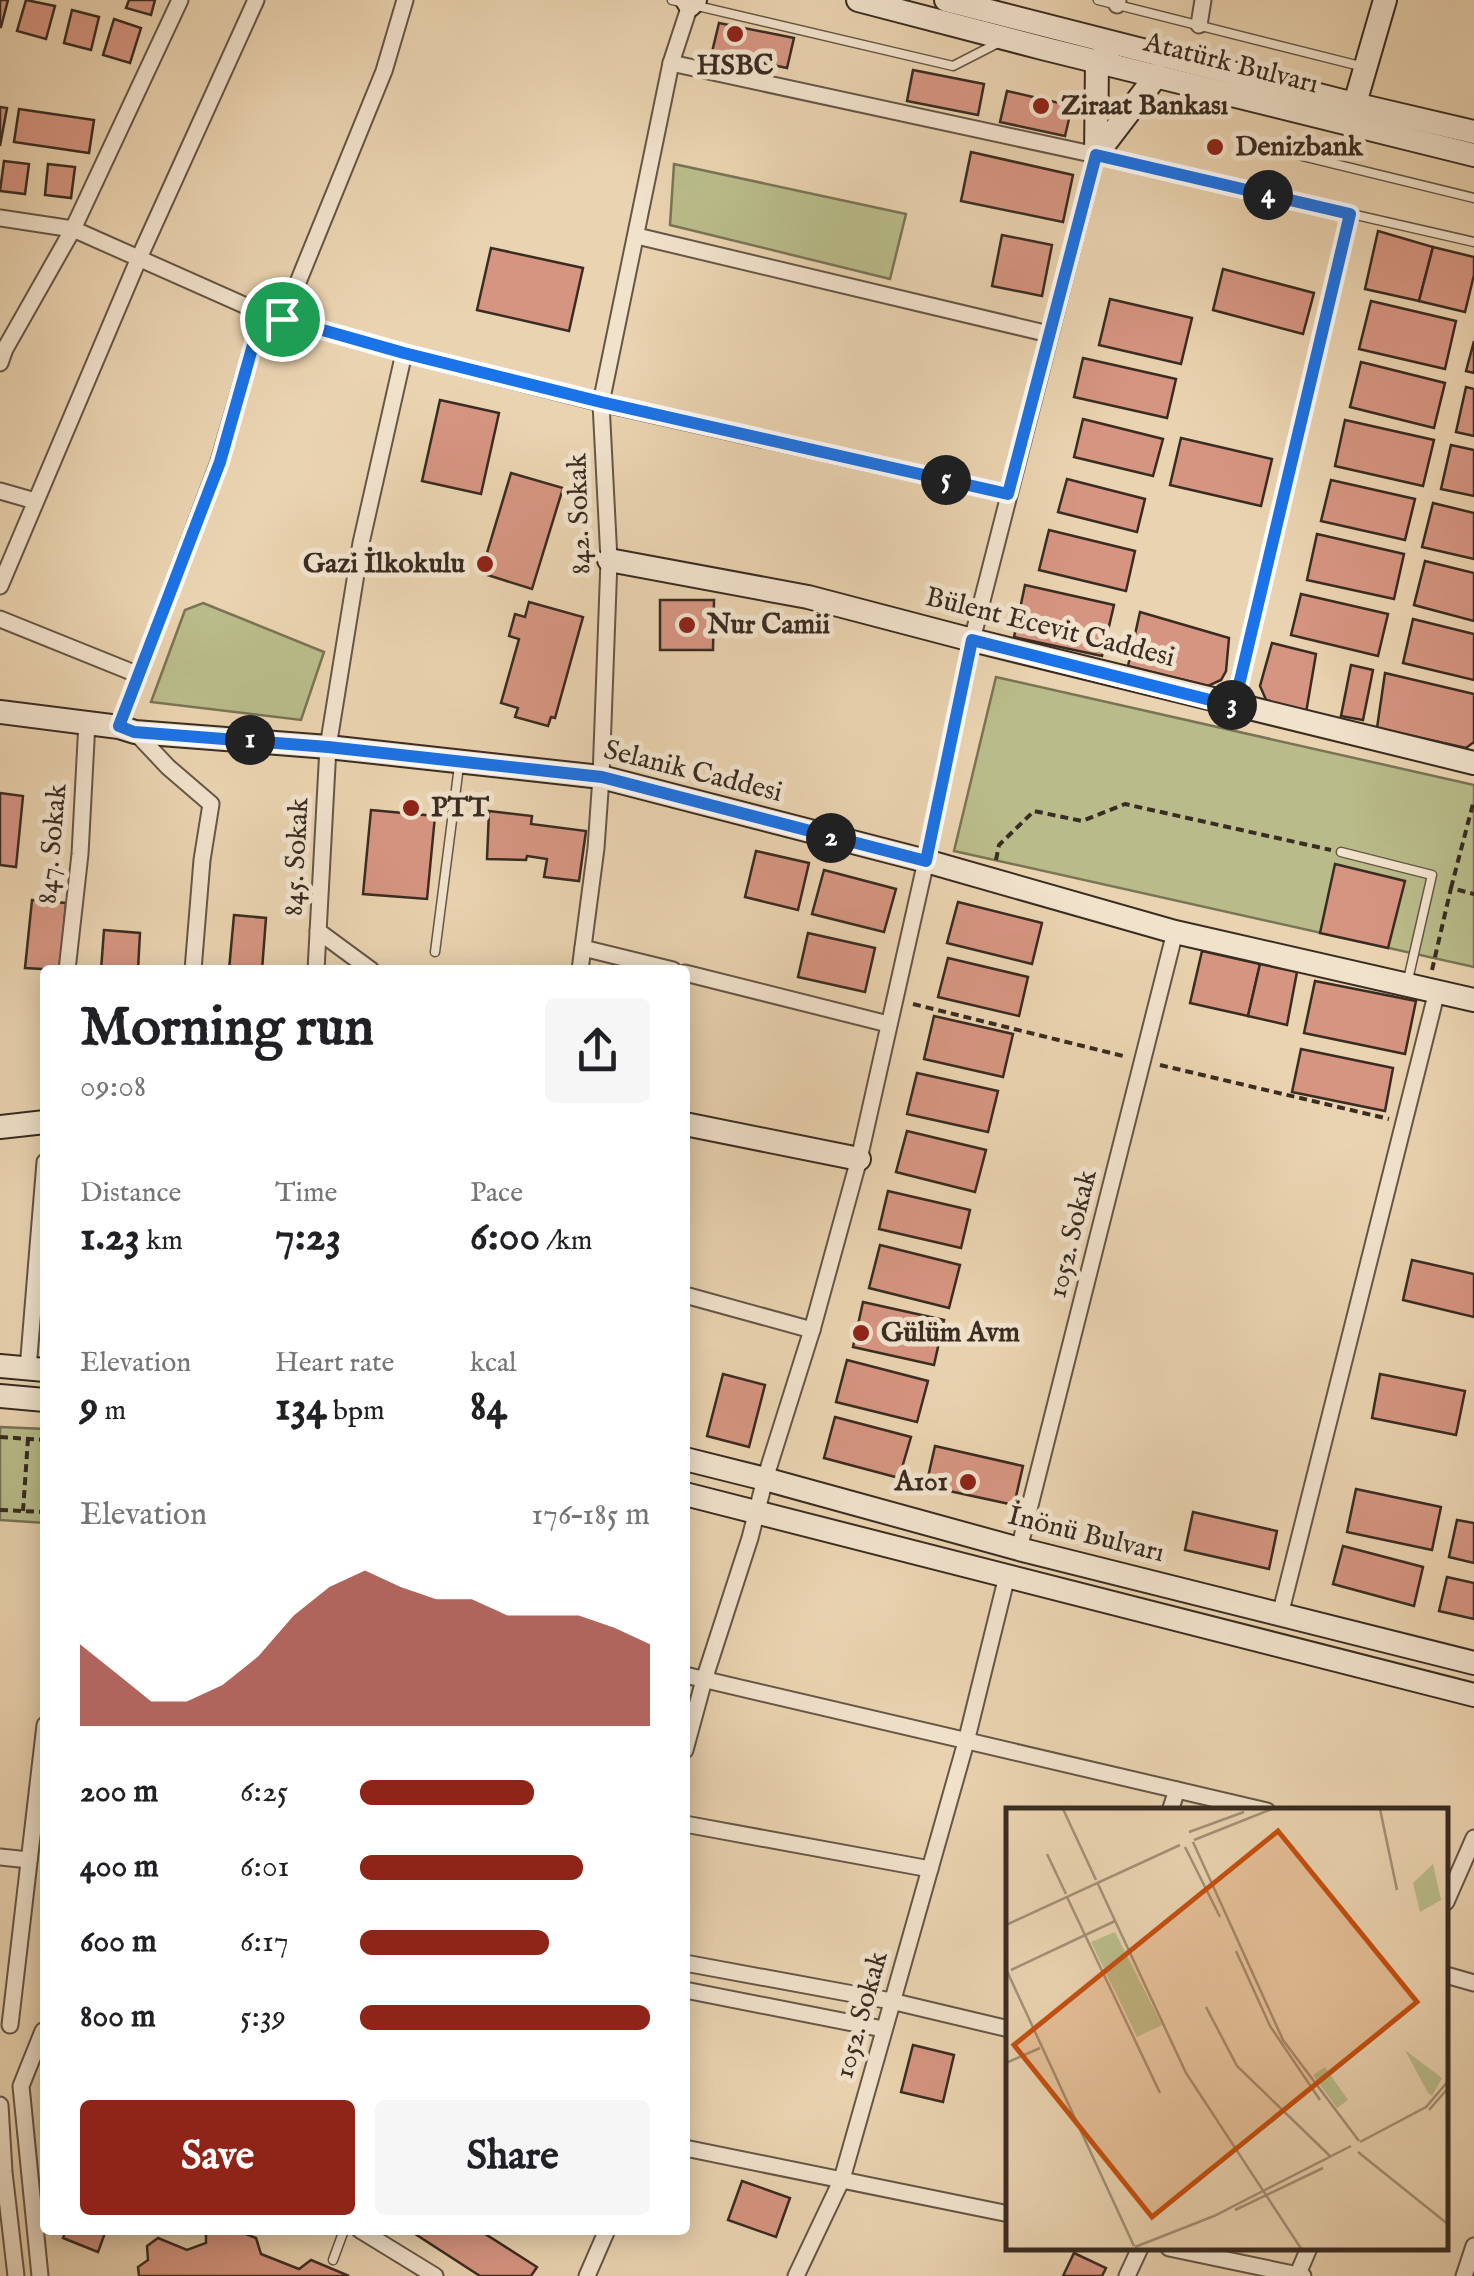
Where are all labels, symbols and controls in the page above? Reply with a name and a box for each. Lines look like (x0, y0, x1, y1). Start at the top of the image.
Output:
marker: HSBC (724, 23, 746, 45)
street label: Atatürk Bulvarı (1139, 25, 1322, 103)
place label: HSBC (697, 49, 773, 84)
place label: Ziraat Bankası (1061, 89, 1229, 124)
marker: Ziraat Bankası (1030, 95, 1052, 117)
place label: Denizbank (1235, 130, 1364, 165)
marker: Denizbank (1204, 136, 1226, 158)
pin: 4 (1243, 170, 1293, 220)
text: 4 (1261, 177, 1275, 212)
pin (240, 277, 325, 362)
icon: arrive (255, 292, 310, 347)
street label: 842. Sokak (560, 452, 600, 575)
pin: 5 (921, 455, 971, 505)
text: 5 (941, 462, 951, 497)
place label: Gazi İlkokulu (303, 546, 465, 582)
marker: Gazi İlkokulu (474, 553, 496, 575)
street label: Bülent Ecevit Caddesi (922, 580, 1178, 676)
place label: Nur Camii (706, 608, 831, 643)
marker: Nur Camii (676, 614, 698, 636)
pin: 3 (1207, 680, 1257, 730)
text: 3 (1227, 687, 1237, 722)
pin: 1 (225, 715, 275, 765)
text: 1 (245, 722, 255, 757)
street label: Selanik Caddesi (600, 733, 786, 811)
street label: 847. Sokak (30, 781, 76, 906)
place label: PTT (431, 791, 489, 826)
street label: 845. Sokak (276, 796, 318, 917)
marker: PTT (400, 797, 422, 819)
pin: 2 (806, 813, 856, 863)
text: 2 (824, 820, 838, 855)
text: Morning run (80, 994, 374, 1064)
button: share (545, 998, 650, 1103)
text: 09:08 (80, 1067, 146, 1108)
street label: 1052. Sokak (1040, 1165, 1106, 1302)
text: Distance (80, 1176, 181, 1211)
text: Time (275, 1176, 337, 1211)
text: Pace (470, 1176, 523, 1211)
text: 1.23 (80, 1211, 140, 1264)
text: 7:23 (275, 1211, 341, 1264)
text: 6:00 (470, 1211, 540, 1264)
text: km (140, 1224, 183, 1259)
text: /km (540, 1224, 592, 1259)
place label: Gülüm Avm (881, 1316, 1020, 1351)
marker: Gülüm Avm (850, 1322, 872, 1344)
text: Elevation (80, 1346, 191, 1381)
text: Heart rate (275, 1346, 394, 1381)
text: kcal (470, 1346, 517, 1381)
text: 9 (80, 1381, 98, 1434)
text: 134 (275, 1381, 327, 1434)
text: 84 (470, 1381, 507, 1434)
text: m (98, 1394, 126, 1429)
text: bpm (327, 1394, 385, 1429)
place label: A101 (894, 1465, 948, 1500)
marker: A101 (957, 1471, 979, 1493)
text: Elevation (80, 1495, 207, 1536)
text: 176–185 m (531, 1495, 650, 1536)
street label: İnönü Bulvarı (1004, 1499, 1168, 1571)
text: 200 m (80, 1772, 158, 1813)
text: 6:25 (240, 1772, 288, 1813)
inset map (1006, 1808, 1449, 2251)
text: 400 m (80, 1847, 159, 1888)
text: 6:01 (240, 1847, 289, 1888)
text: 600 m (80, 1922, 157, 1963)
text: 6:17 (240, 1922, 289, 1963)
street label: 1052. Sokak (827, 1946, 897, 2083)
text: 800 m (80, 1997, 156, 2038)
text: 5:39 (240, 1997, 286, 2038)
button: Save (80, 2100, 355, 2215)
button: Share (375, 2100, 650, 2215)

